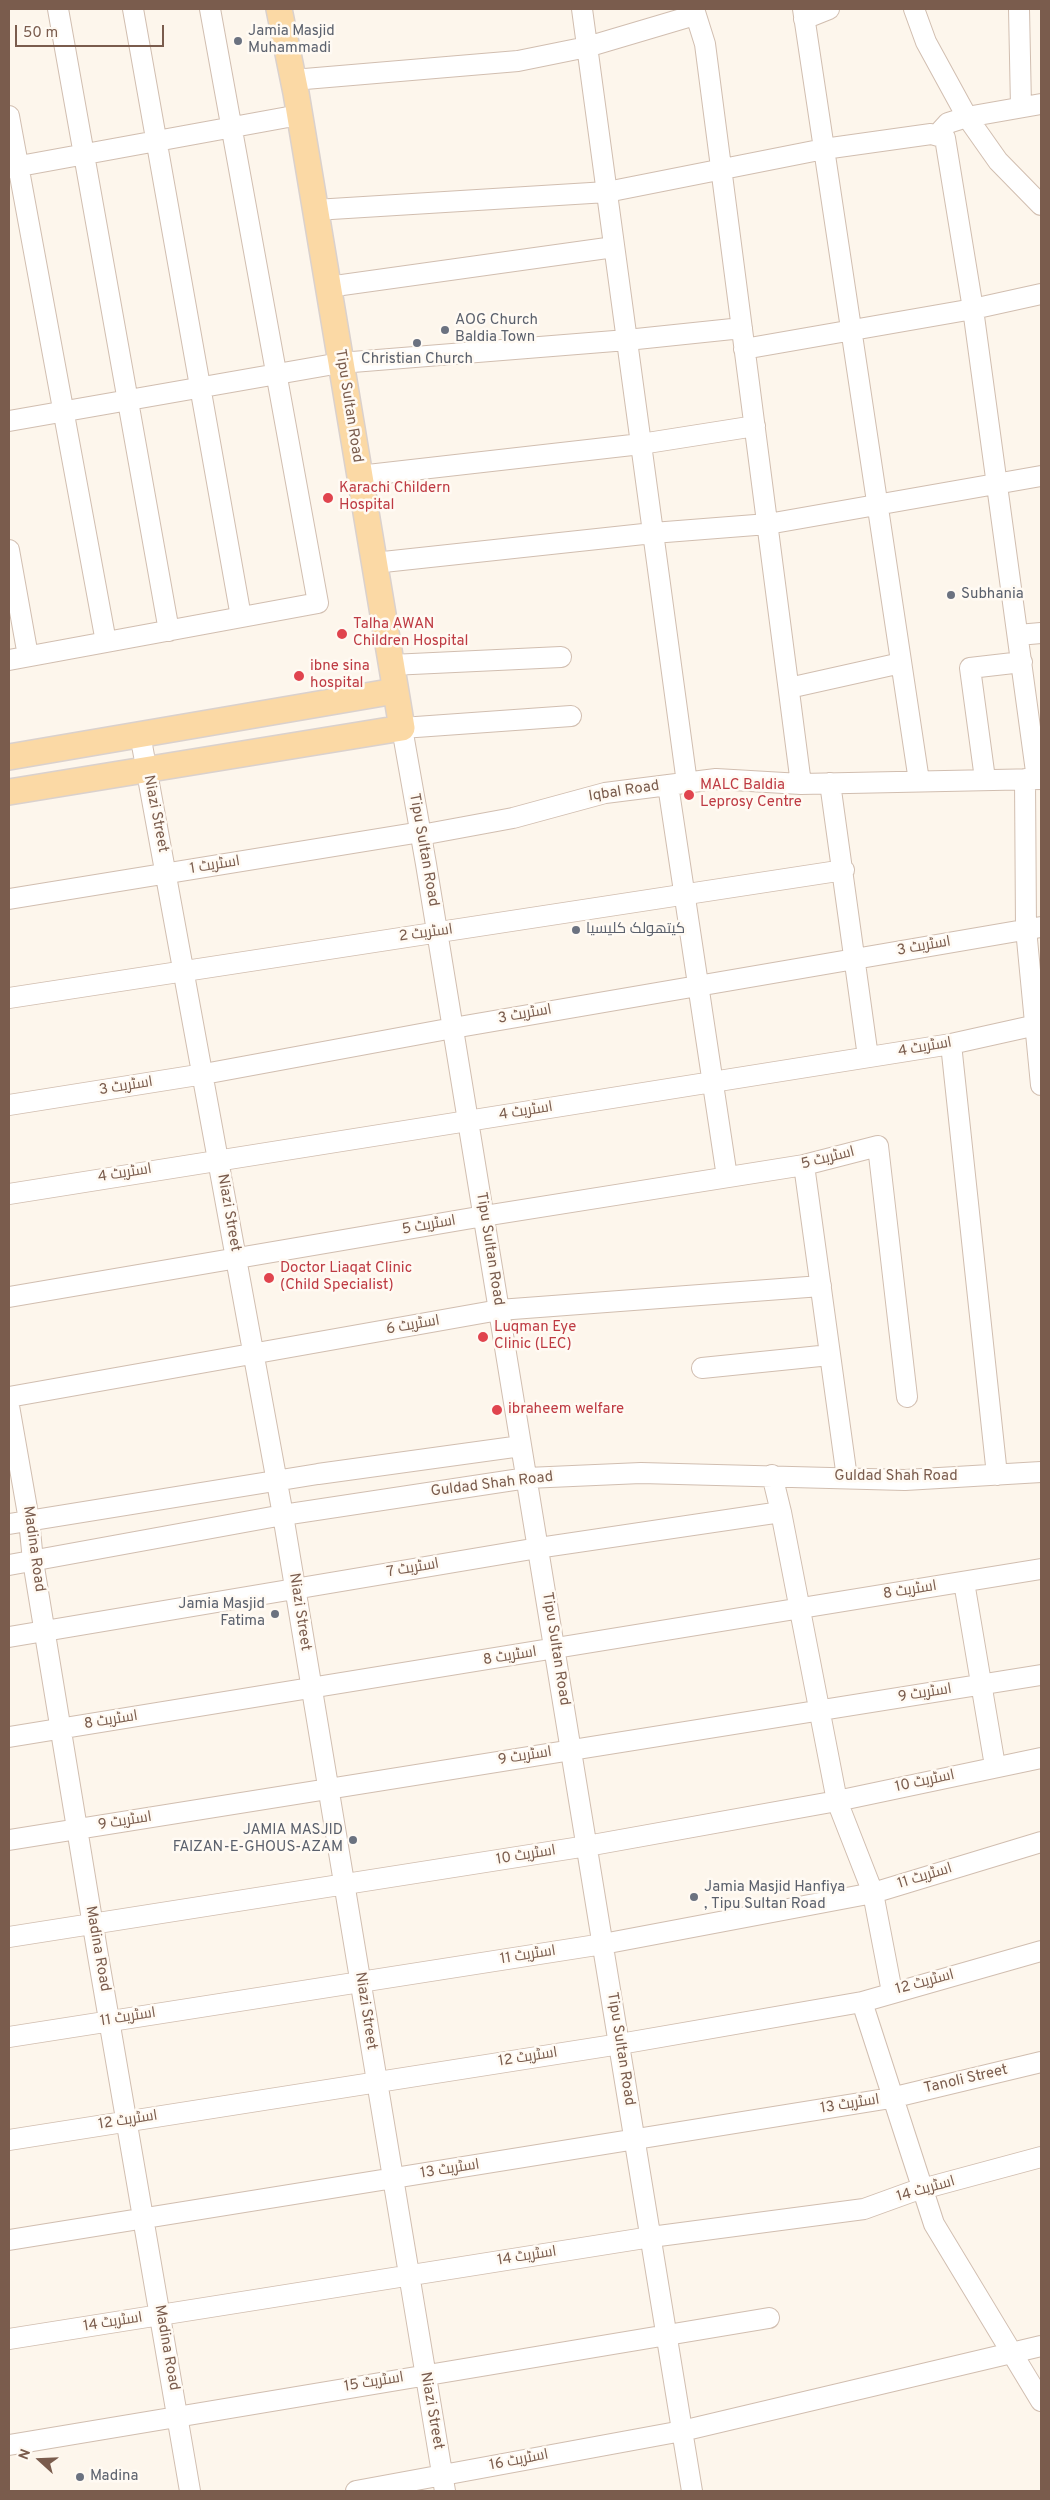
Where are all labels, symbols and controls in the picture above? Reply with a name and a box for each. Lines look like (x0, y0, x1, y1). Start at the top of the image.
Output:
scale bar (18, 15, 166, 47)
place label: Jamia Masjid Muhammadi (248, 23, 335, 58)
text: 50 m (23, 24, 58, 43)
marker: Jamia Masjid Muhammadi (232, 35, 244, 47)
place label: AOG Church Baldia Town (455, 312, 538, 347)
marker: AOG Church Baldia Town (439, 324, 451, 336)
marker: Christian Church (411, 337, 423, 349)
street label: Tipu Sultan Road (330, 348, 366, 464)
place label: Christian Church (361, 351, 473, 369)
place label: Karachi Childern Hospital (339, 480, 450, 515)
marker: Karachi Childern Hospital (321, 491, 335, 505)
place label: Subhania (961, 586, 1024, 604)
marker: Subhania (945, 589, 957, 601)
place label: Talha AWAN Children Hospital (353, 616, 468, 651)
marker: Talha AWAN Children Hospital (335, 627, 349, 641)
place label: ibne sina hospital (310, 658, 370, 693)
marker: ibne sina hospital (292, 669, 306, 683)
street label: Niazi Street (139, 774, 171, 854)
place label: MALC Baldia Leprosy Centre (700, 777, 802, 812)
street label: Iqbal Road (587, 778, 661, 806)
marker: MALC Baldia Leprosy Centre (682, 788, 696, 802)
street label: Tipu Sultan Road (404, 792, 442, 908)
street label: اسٹریٹ 1 (189, 853, 241, 879)
street label: اسٹریٹ 2 (398, 921, 454, 947)
place label: کیتھولک کلیسیا (586, 921, 685, 939)
marker: کیتھولک کلیسیا (570, 924, 582, 936)
street label: اسٹریٹ 3 (896, 933, 952, 961)
street label: اسٹریٹ 3 (497, 1001, 553, 1029)
street label: اسٹریٹ 4 (897, 1034, 953, 1062)
street label: اسٹریٹ 3 (98, 1074, 154, 1100)
street label: اسٹریٹ 4 (498, 1099, 554, 1125)
street label: اسٹریٹ 5 (799, 1144, 857, 1174)
street label: اسٹریٹ 4 (97, 1161, 153, 1187)
street label: Niazi Street (212, 1173, 244, 1253)
street label: Tipu Sultan Road (471, 1191, 507, 1307)
street label: اسٹریٹ 5 (401, 1212, 457, 1240)
place label: Doctor Liaqat Clinic (Child Specialist) (280, 1260, 412, 1295)
marker: Doctor Liaqat Clinic (Child Specialist) (262, 1271, 276, 1285)
street label: اسٹریٹ 6 (385, 1312, 441, 1340)
place label: Luqman Eye Clinic (LEC) (494, 1319, 576, 1354)
marker: Luqman Eye Clinic (LEC) (476, 1330, 490, 1344)
place label: ibraheem welfare (508, 1401, 624, 1419)
marker: ibraheem welfare (490, 1403, 504, 1417)
street label: Guldad Shah Road (834, 1468, 958, 1486)
street label: Guldad Shah Road (430, 1469, 554, 1501)
street label: Madina Road (18, 1505, 48, 1593)
street label: اسٹریٹ 7 (385, 1556, 441, 1582)
street label: Niazi Street (284, 1572, 314, 1652)
street label: اسٹریٹ 8 (882, 1578, 938, 1604)
street label: Tipu Sultan Road (537, 1591, 573, 1707)
place label: Jamia Masjid Fatima (178, 1596, 265, 1631)
marker: Jamia Masjid Fatima (269, 1608, 281, 1620)
street label: اسٹریٹ 8 (482, 1644, 538, 1670)
street label: اسٹریٹ 9 (897, 1681, 953, 1707)
street label: اسٹریٹ 8 (83, 1708, 139, 1734)
street label: اسٹریٹ 9 (497, 1744, 553, 1770)
street label: اسٹریٹ 10 (894, 1767, 956, 1797)
street label: اسٹریٹ 9 (97, 1809, 153, 1835)
place label: JAMIA MASJID FAIZAN-E-GHOUS-AZAM (173, 1822, 343, 1857)
marker: JAMIA MASJID FAIZAN-E-GHOUS-AZAM (347, 1834, 359, 1846)
street label: اسٹریٹ 10 (495, 1842, 557, 1870)
street label: اسٹریٹ 11 (895, 1860, 955, 1894)
place label: Jamia Masjid Hanfiya , Tipu Sultan Road (704, 1879, 845, 1914)
marker: Jamia Masjid Hanfiya , Tipu Sultan Road (688, 1891, 700, 1903)
street label: Madina Road (81, 1905, 113, 1993)
street label: اسٹریٹ 11 (499, 1943, 557, 1969)
street label: اسٹریٹ 12 (894, 1967, 956, 1999)
street label: Niazi Street (350, 1971, 380, 2051)
street label: Tipu Sultan Road (602, 1991, 638, 2107)
street label: اسٹریٹ 11 (99, 2005, 157, 2031)
street label: اسٹریٹ 12 (497, 2044, 559, 2072)
street label: Tanoli Street (922, 2062, 1010, 2098)
street label: اسٹریٹ 13 (819, 2091, 881, 2119)
street label: اسٹریٹ 12 (97, 2107, 159, 2135)
street label: اسٹریٹ 13 (419, 2156, 481, 2184)
street label: اسٹریٹ 14 (895, 2173, 957, 2207)
street label: اسٹریٹ 14 (496, 2243, 558, 2271)
street label: Madina Road (150, 2304, 182, 2392)
street label: اسٹریٹ 14 (82, 2309, 144, 2337)
street label: اسٹریٹ 15 (343, 2369, 405, 2397)
street label: Niazi Street (415, 2371, 447, 2451)
north arrow (15, 2435, 65, 2485)
street label: اسٹریٹ 16 (488, 2446, 550, 2476)
text: N (16, 2447, 35, 2462)
place label: Madina (90, 2468, 138, 2486)
marker: Madina (74, 2471, 86, 2483)

